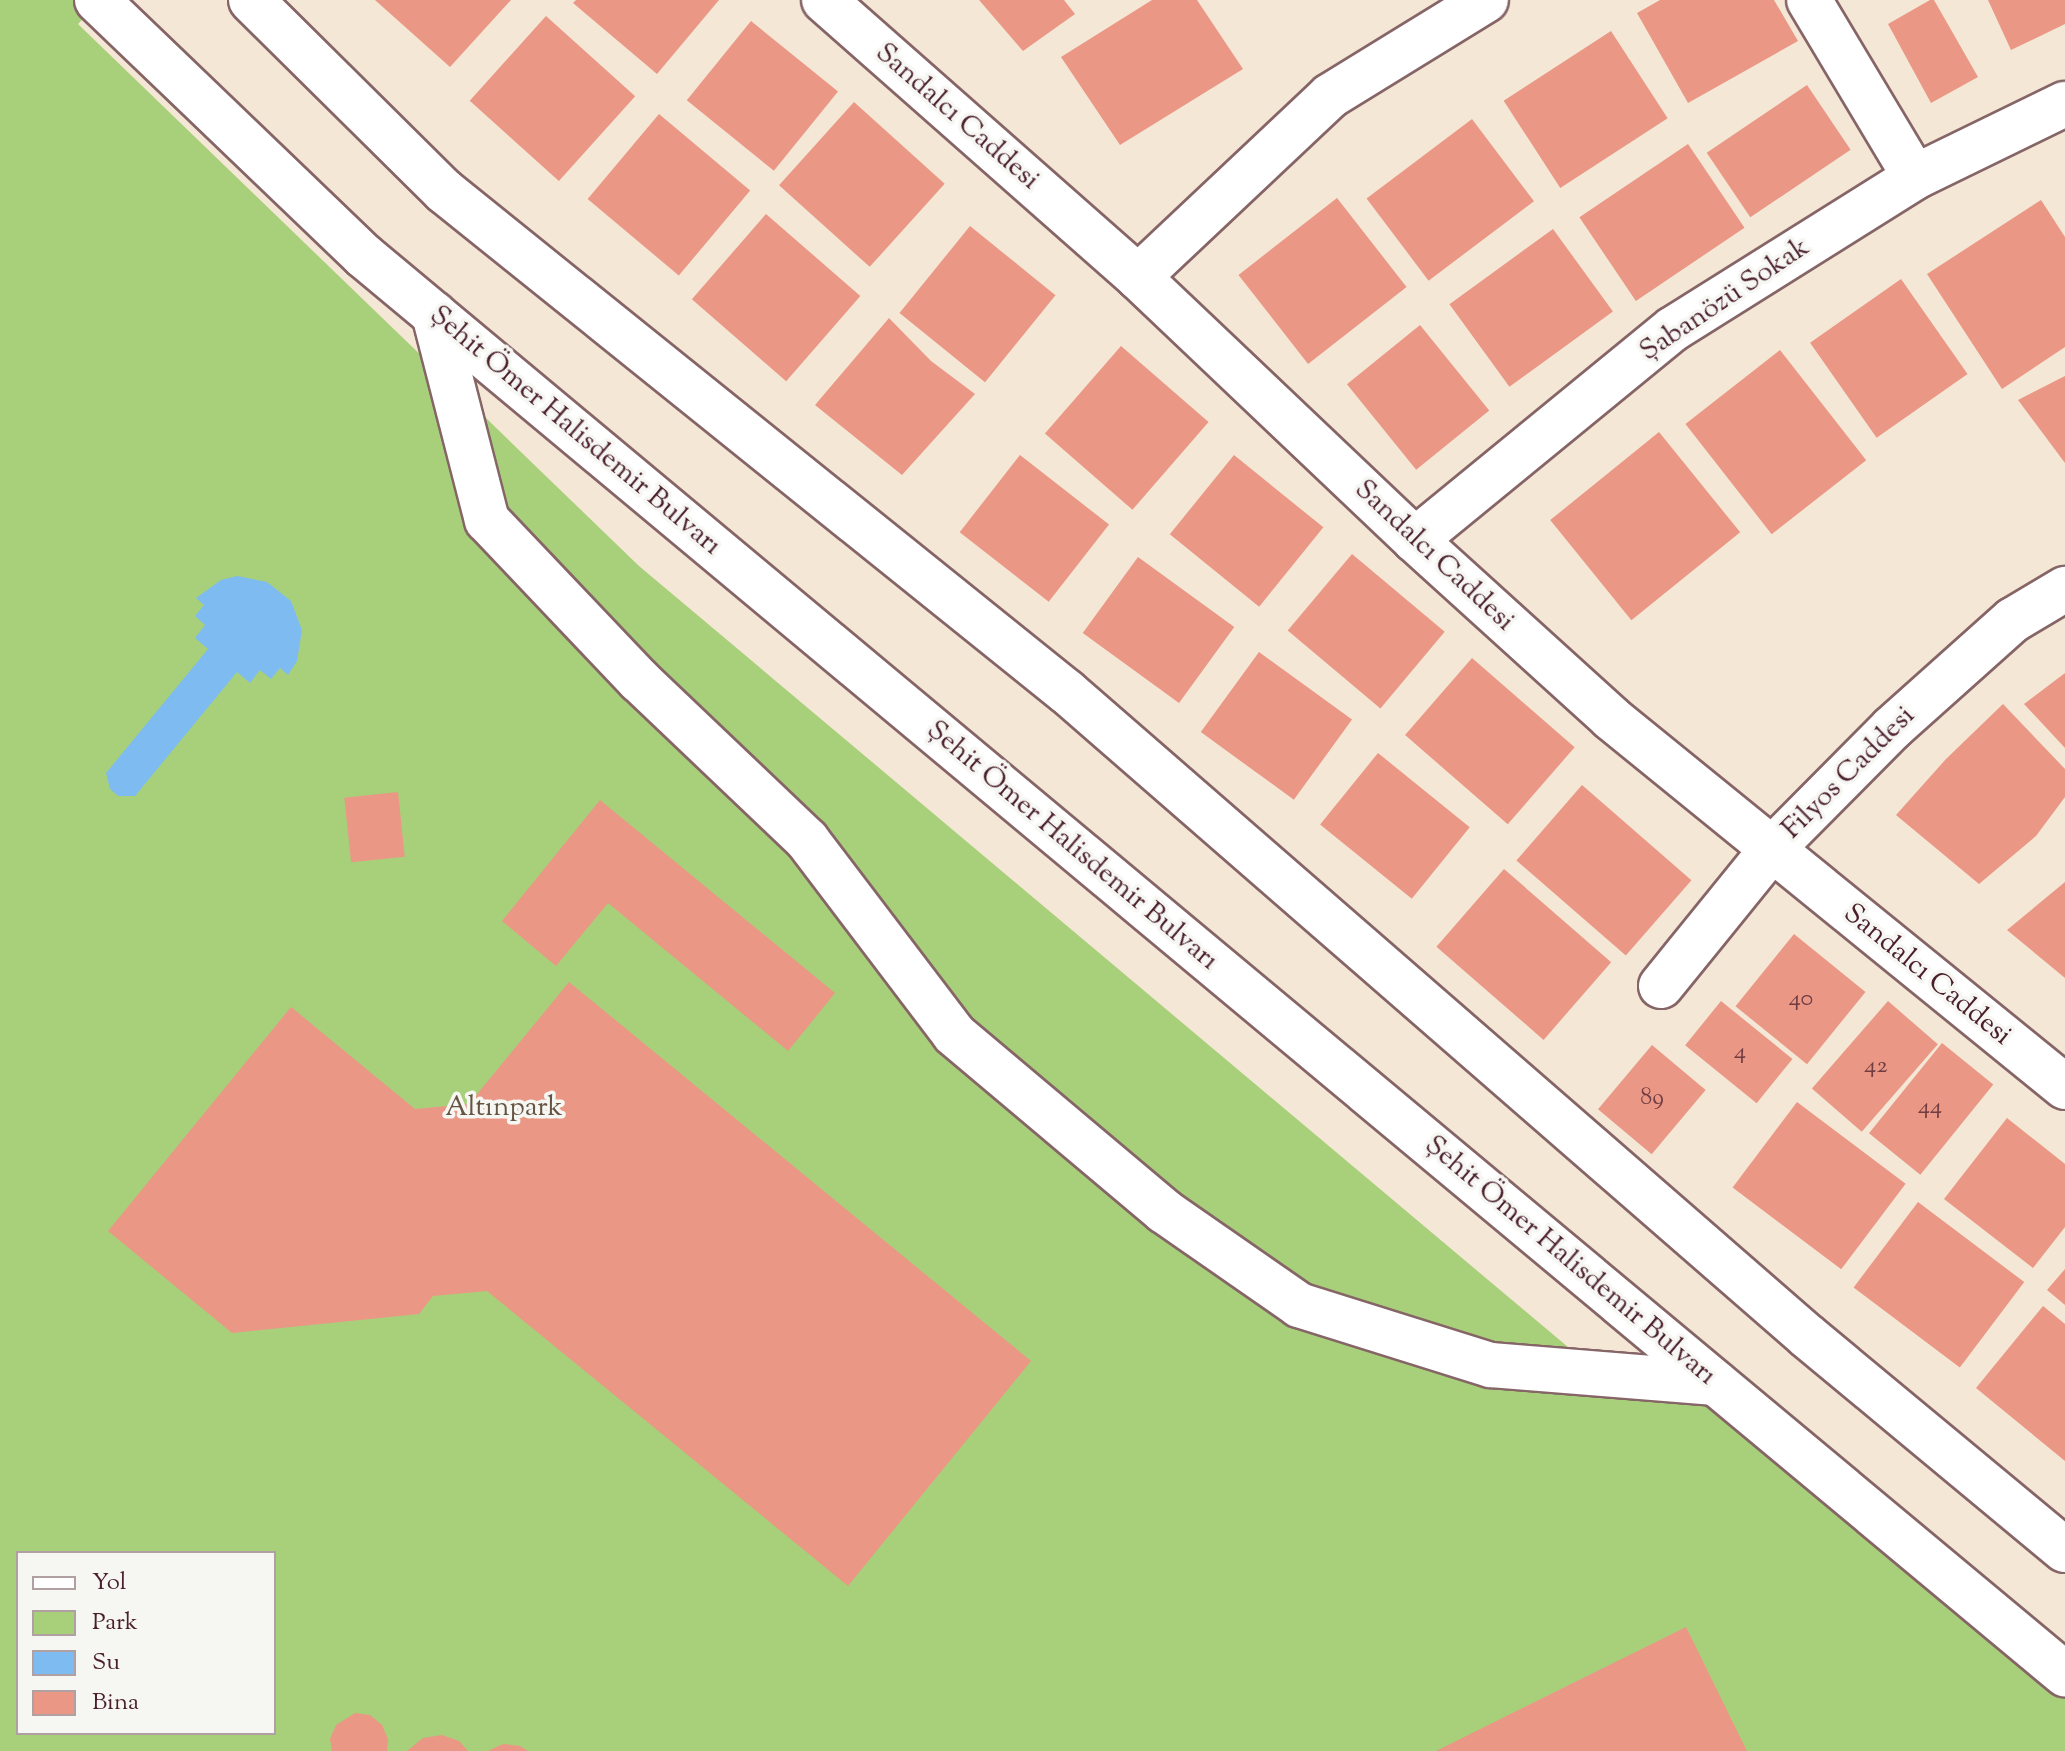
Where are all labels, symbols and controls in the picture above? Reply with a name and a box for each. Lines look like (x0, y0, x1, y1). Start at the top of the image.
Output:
street label: Sandalcı Caddesi (868, 37, 1046, 197)
street label: Şabanözü Sokak (1634, 231, 1816, 369)
street label: Şehit Ömer Halisdemir Bulvarı (422, 299, 728, 563)
street label: Sandalcı Caddesi (1347, 473, 1521, 639)
street label: Filyos Caddesi (1776, 700, 1922, 846)
street label: Şehit Ömer Halisdemir Bulvarı (919, 714, 1225, 978)
street label: Sandalcı Caddesi (1836, 897, 2018, 1053)
house number: 40 (1789, 986, 1813, 1014)
house number: 4 (1734, 1039, 1746, 1067)
house number: 42 (1864, 1053, 1888, 1081)
house number: 89 (1640, 1085, 1664, 1113)
park label: Altınpark (445, 1091, 563, 1125)
house number: 44 (1918, 1094, 1942, 1122)
street label: Şehit Ömer Halisdemir Bulvarı (1417, 1129, 1723, 1393)
legend (16, 1551, 276, 1735)
text: Yol (92, 1566, 126, 1600)
text: Park (92, 1606, 138, 1640)
text: Su (92, 1646, 120, 1680)
text: Bina (92, 1686, 139, 1720)

